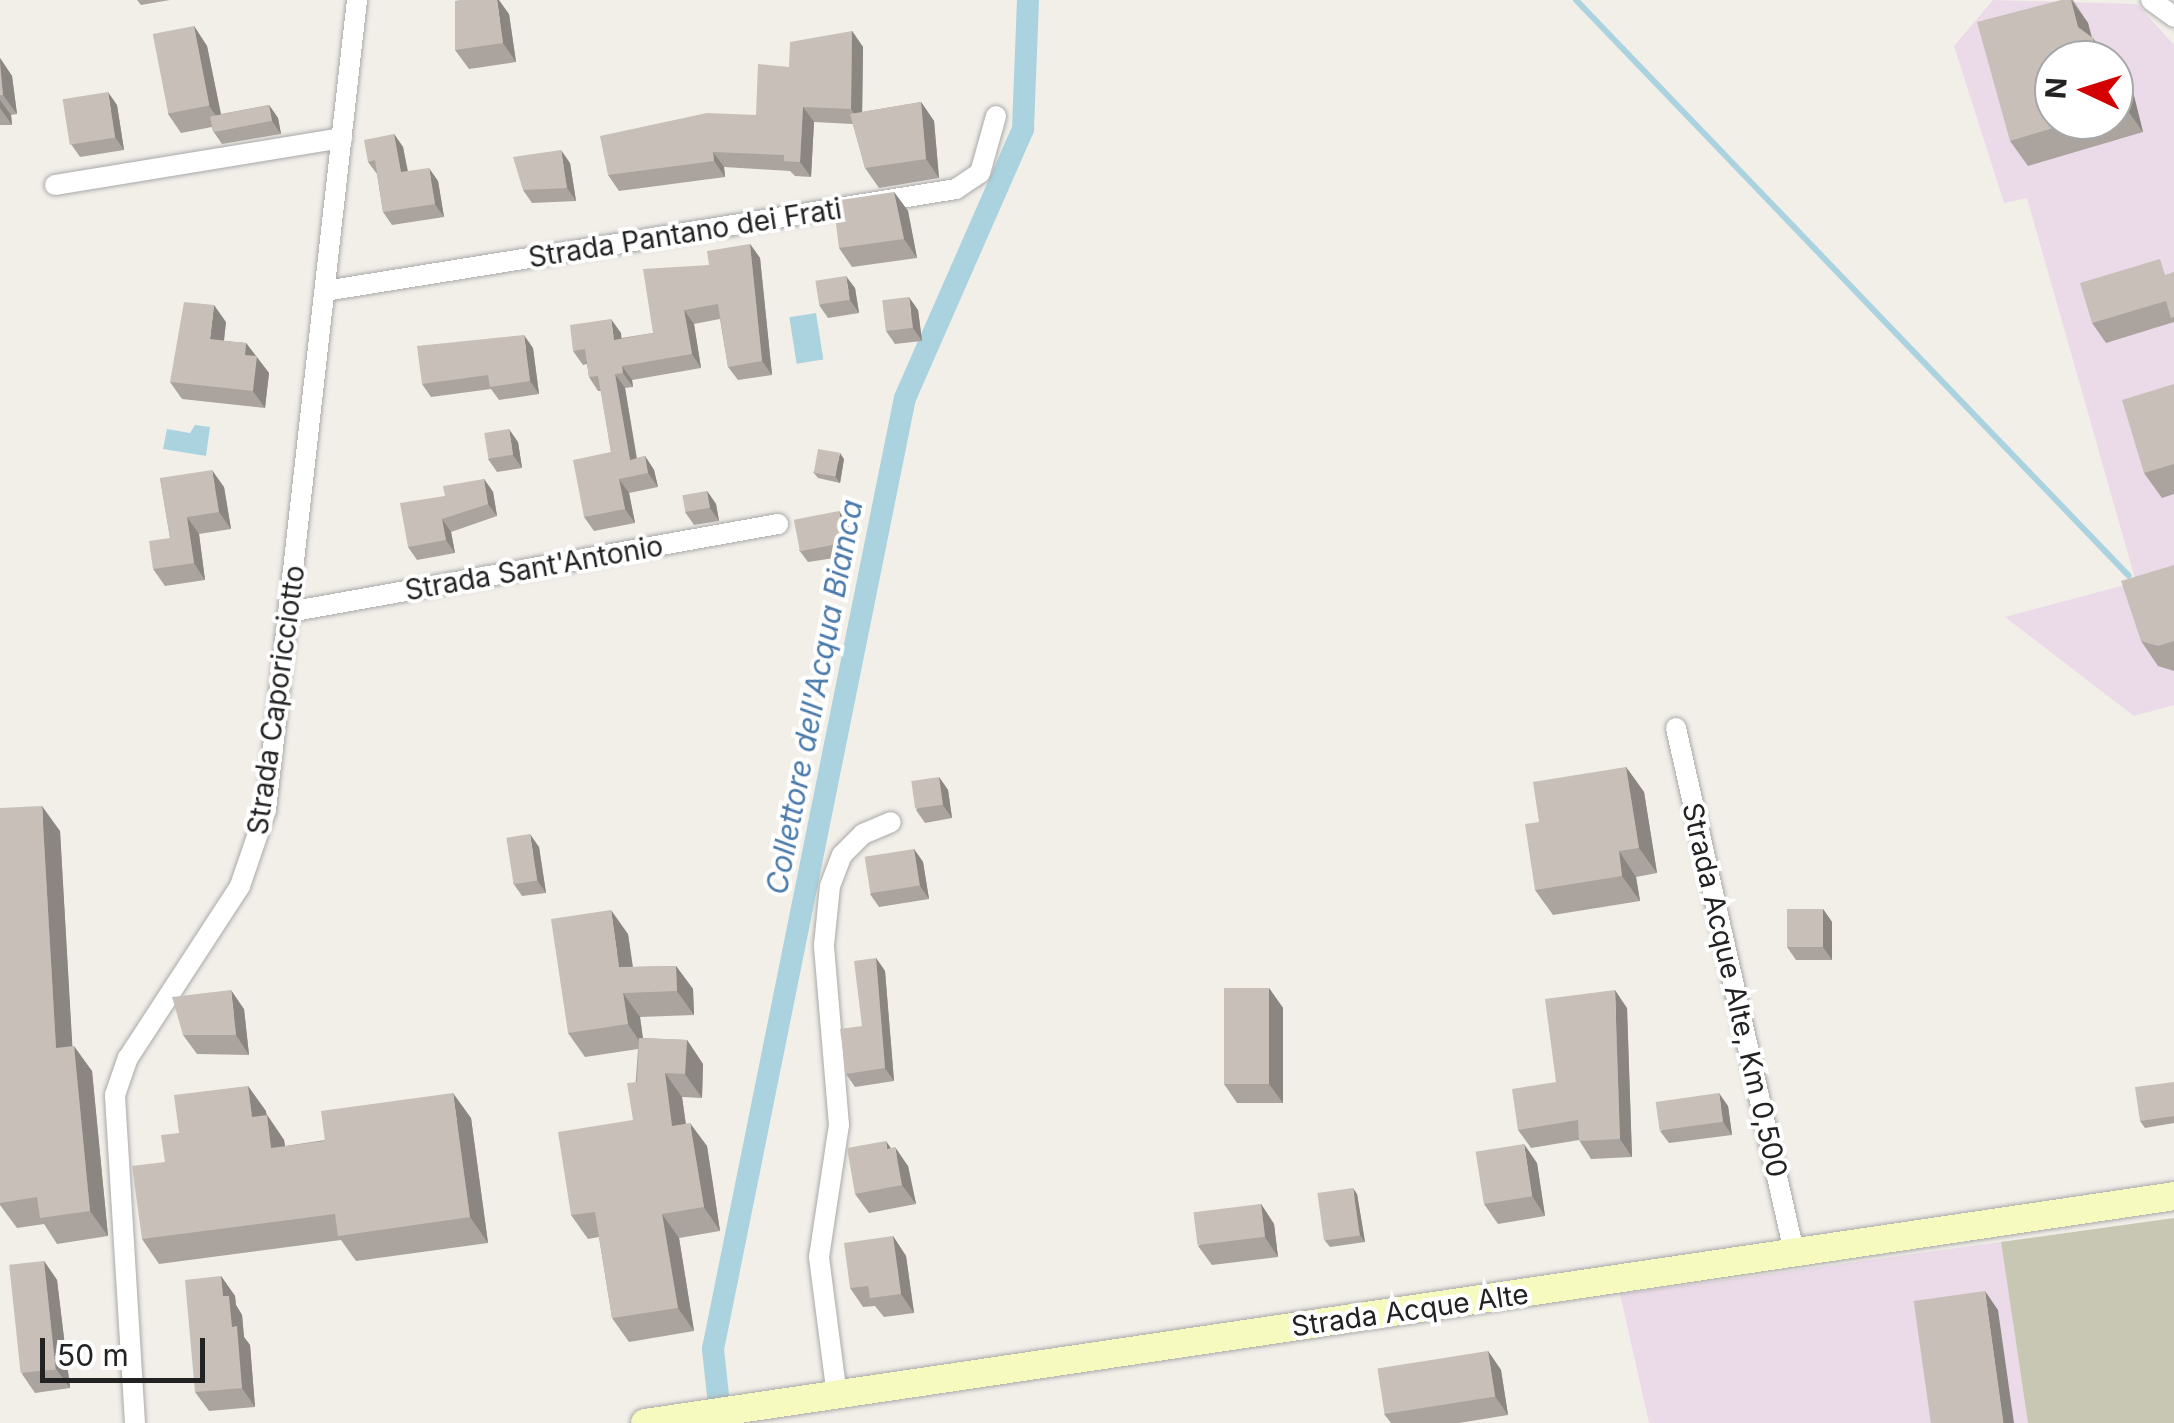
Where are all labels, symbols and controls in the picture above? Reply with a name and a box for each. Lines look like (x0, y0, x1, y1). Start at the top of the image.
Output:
north arrow (2034, 40, 2134, 140)
text: N (2038, 76, 2074, 100)
street label: Strada Pantano dei Frati (526, 192, 844, 274)
water label: Collettore dell'Acqua Bianca (758, 497, 870, 897)
street label: Strada Sant'Antonio (402, 529, 666, 607)
street label: Strada Caporicciotto (240, 563, 312, 837)
street label: Strada Acque Alte, Km 0,500 (1676, 800, 1794, 1180)
street label: Strada Acque Alte (1289, 1277, 1531, 1343)
scale bar (45, 1318, 210, 1380)
text: 50 m (57, 1337, 129, 1373)

